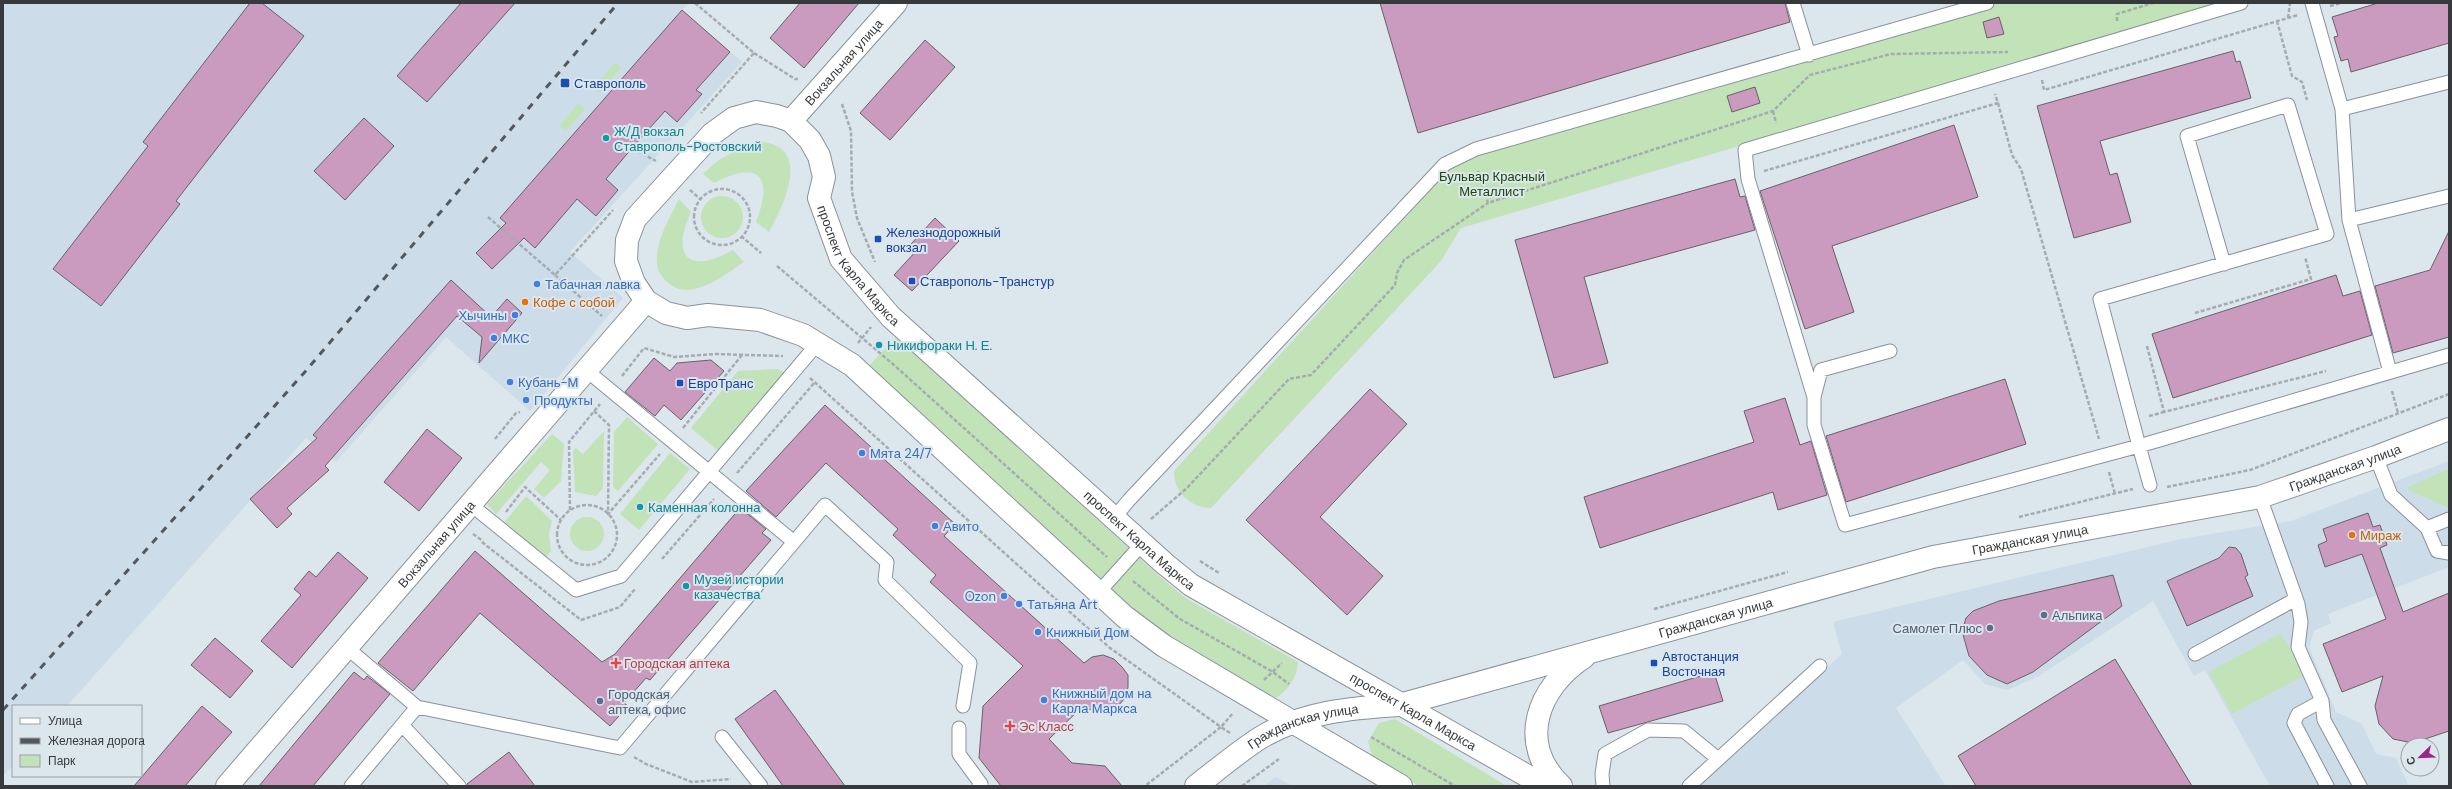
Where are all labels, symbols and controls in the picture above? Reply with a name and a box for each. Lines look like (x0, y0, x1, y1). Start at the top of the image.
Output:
street label: Вокзальная улица (801, 15, 887, 109)
place label: Ставрополь (574, 75, 646, 92)
marker: Ставрополь (559, 77, 571, 89)
place label: Ж/Д вокзал Ставрополь-Ростовский (614, 123, 762, 155)
marker: Ж/Д вокзал Ставрополь-Ростовский (601, 133, 611, 143)
park label: Бульвар Красный Металлист (1439, 168, 1545, 200)
street label: проспект Карла Маркса (813, 203, 904, 330)
place label: Железнодорожный вокзал (886, 224, 1001, 256)
marker: Железнодорожный вокзал (873, 234, 883, 244)
place label: Ставрополь-Транстур (920, 273, 1054, 290)
place label: Табачная лавка (545, 276, 641, 293)
marker: Ставрополь-Транстур (907, 276, 917, 286)
marker: Табачная лавка (532, 279, 542, 289)
place label: Кофе с собой (533, 294, 615, 311)
marker: Кофе с собой (520, 297, 530, 307)
place label: Хычины (458, 307, 507, 324)
marker: Хычины (510, 310, 520, 320)
place label: МКС (502, 330, 530, 347)
marker: МКС (489, 333, 499, 343)
place label: Никифораки Н. Е. (887, 337, 992, 354)
marker: Никифораки Н. Е. (874, 340, 884, 350)
place label: Кубань-М (518, 374, 578, 391)
place label: ЕвроТранс (688, 375, 754, 392)
marker: Кубань-М (505, 377, 515, 387)
marker: ЕвроТранс (675, 378, 685, 388)
place label: Продукты (534, 392, 593, 409)
marker: Продукты (521, 395, 531, 405)
street label: Гражданская улица (2287, 440, 2404, 495)
place label: Мята 24/7 (870, 445, 932, 462)
marker: Мята 24/7 (857, 448, 867, 458)
street label: проспект Карла Маркса (1080, 487, 1199, 594)
street label: Вокзальная улица (394, 496, 479, 591)
place label: Каменная колонна (648, 499, 761, 516)
marker: Каменная колонна (635, 502, 645, 512)
place label: Авито (943, 518, 979, 535)
marker: Авито (930, 521, 940, 531)
street label: Гражданская улица (1971, 521, 2090, 559)
place label: Мираж (2360, 527, 2402, 544)
marker: Мираж (2347, 530, 2357, 540)
place label: Музей истории казачества (694, 571, 784, 603)
marker: Музей истории казачества (681, 581, 691, 591)
place label: Ozon (965, 588, 996, 605)
marker: Ozon (999, 591, 1009, 601)
street label: Гражданская улица (1657, 594, 1775, 642)
place label: Татьяна Art (1027, 596, 1097, 613)
marker: Татьяна Art (1014, 599, 1024, 609)
place label: Альпика (2052, 607, 2103, 624)
marker: Альпика (2039, 610, 2049, 620)
place label: Самолет Плюс (1892, 620, 1982, 637)
marker: Самолет Плюс (1985, 623, 1995, 633)
place label: Книжный Дом (1046, 624, 1129, 641)
marker: Книжный Дом (1033, 627, 1043, 637)
place label: Автостанция Восточная (1662, 648, 1739, 680)
place label: Городская аптека (624, 655, 731, 672)
marker: Городская аптека (611, 658, 621, 668)
marker: Автостанция Восточная (1649, 658, 1659, 668)
street label: проспект Карла Маркса (1347, 669, 1480, 755)
place label: Книжный дом на Карла Маркса (1052, 685, 1152, 717)
place label: Городская аптека, офис (608, 686, 687, 718)
marker: Книжный дом на Карла Маркса (1039, 695, 1049, 705)
marker: Городская аптека, офис (595, 696, 605, 706)
street label: Гражданская улица (1244, 700, 1360, 753)
legend (12, 705, 142, 777)
text: Улица (48, 713, 82, 729)
place label: Эс Класс (1019, 718, 1074, 735)
marker: Эс Класс (1004, 720, 1016, 732)
text: Железная дорога (48, 733, 145, 749)
north arrow (2400, 737, 2440, 777)
text: Парк (48, 753, 76, 769)
text: С (2403, 754, 2419, 767)

